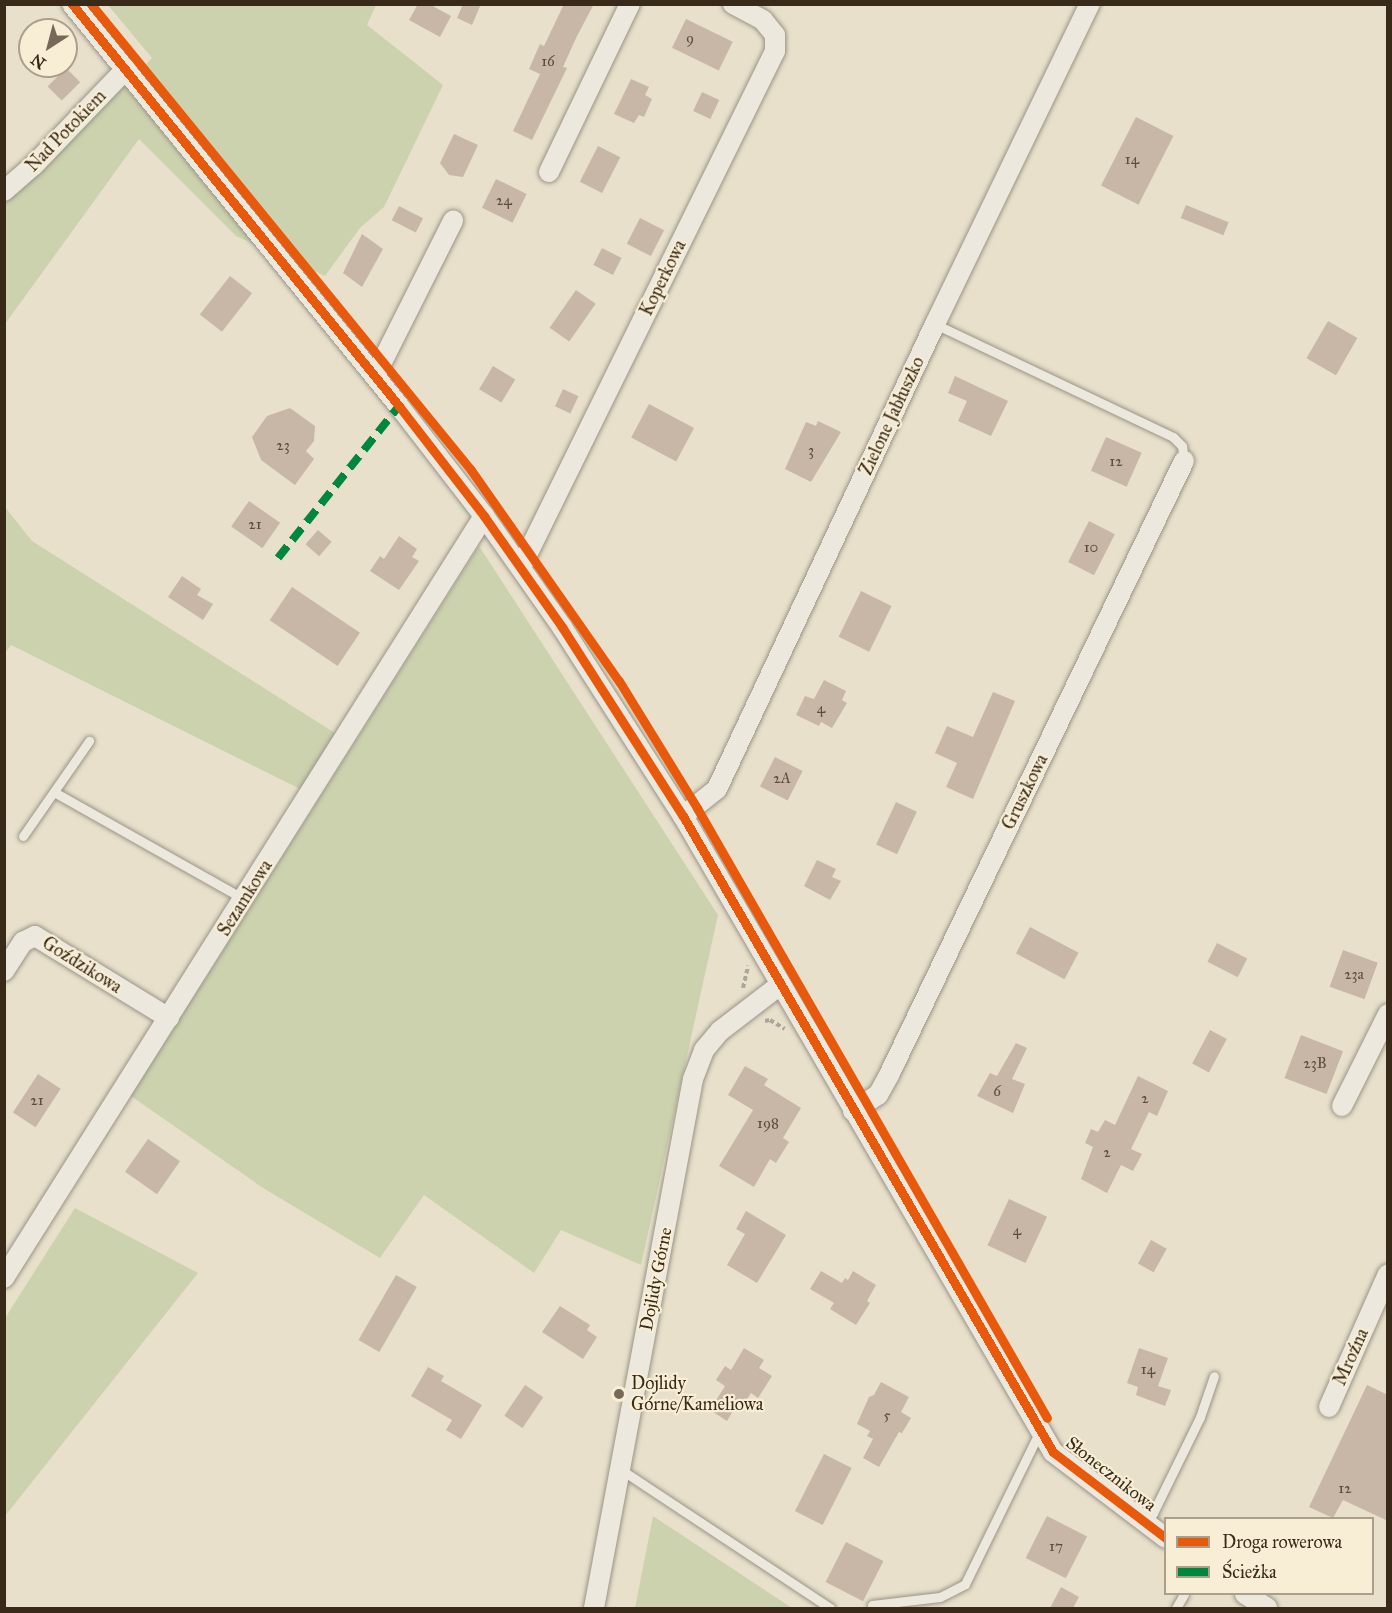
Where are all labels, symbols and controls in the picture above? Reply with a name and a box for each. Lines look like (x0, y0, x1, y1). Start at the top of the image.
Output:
north arrow (18, 18, 78, 78)
house number: 9 (686, 30, 694, 48)
text: N (27, 50, 49, 73)
house number: 16 (541, 53, 555, 71)
street label: Nad Potokiem (21, 85, 111, 177)
house number: 14 (1125, 151, 1139, 169)
house number: 24 (496, 192, 512, 210)
street label: Koperkowa (635, 237, 691, 319)
street label: Zielone Jabłuszko (855, 353, 929, 479)
house number: 23 (276, 437, 290, 455)
house number: 3 (808, 442, 814, 460)
house number: 12 (1109, 453, 1123, 471)
house number: 21 (248, 516, 262, 534)
house number: 10 (1084, 539, 1098, 557)
house number: 4 (817, 700, 825, 718)
street label: Gruszkowa (998, 751, 1052, 833)
house number: 2A (773, 770, 791, 788)
street label: Sezamkowa (213, 856, 277, 940)
street label: Goździkowa (38, 932, 126, 998)
house number: 23a (1344, 966, 1364, 984)
house number: 23B (1303, 1055, 1327, 1073)
house number: 6 (993, 1083, 1001, 1101)
house number: 2 (1141, 1090, 1149, 1108)
house number: 21 (30, 1092, 44, 1110)
house number: 198 (757, 1115, 779, 1133)
house number: 2 (1103, 1144, 1111, 1162)
house number: 4 (1013, 1222, 1021, 1240)
street label: Dojlidy Górne (635, 1225, 677, 1333)
street label: Mroźna (1329, 1325, 1373, 1389)
house number: 14 (1141, 1361, 1155, 1379)
place label: Dojlidy Górne/Kameliowa (631, 1373, 763, 1416)
marker: Dojlidy Górne/Kameliowa (612, 1387, 626, 1401)
house number: 5 (884, 1407, 890, 1425)
street label: Słonecznikowa (1061, 1432, 1161, 1516)
house number: 12 (1338, 1480, 1352, 1498)
legend (1164, 1517, 1374, 1595)
text: Droga rowerowa (1222, 1531, 1342, 1553)
house number: 17 (1049, 1538, 1063, 1556)
text: Ścieżka (1222, 1561, 1277, 1583)

